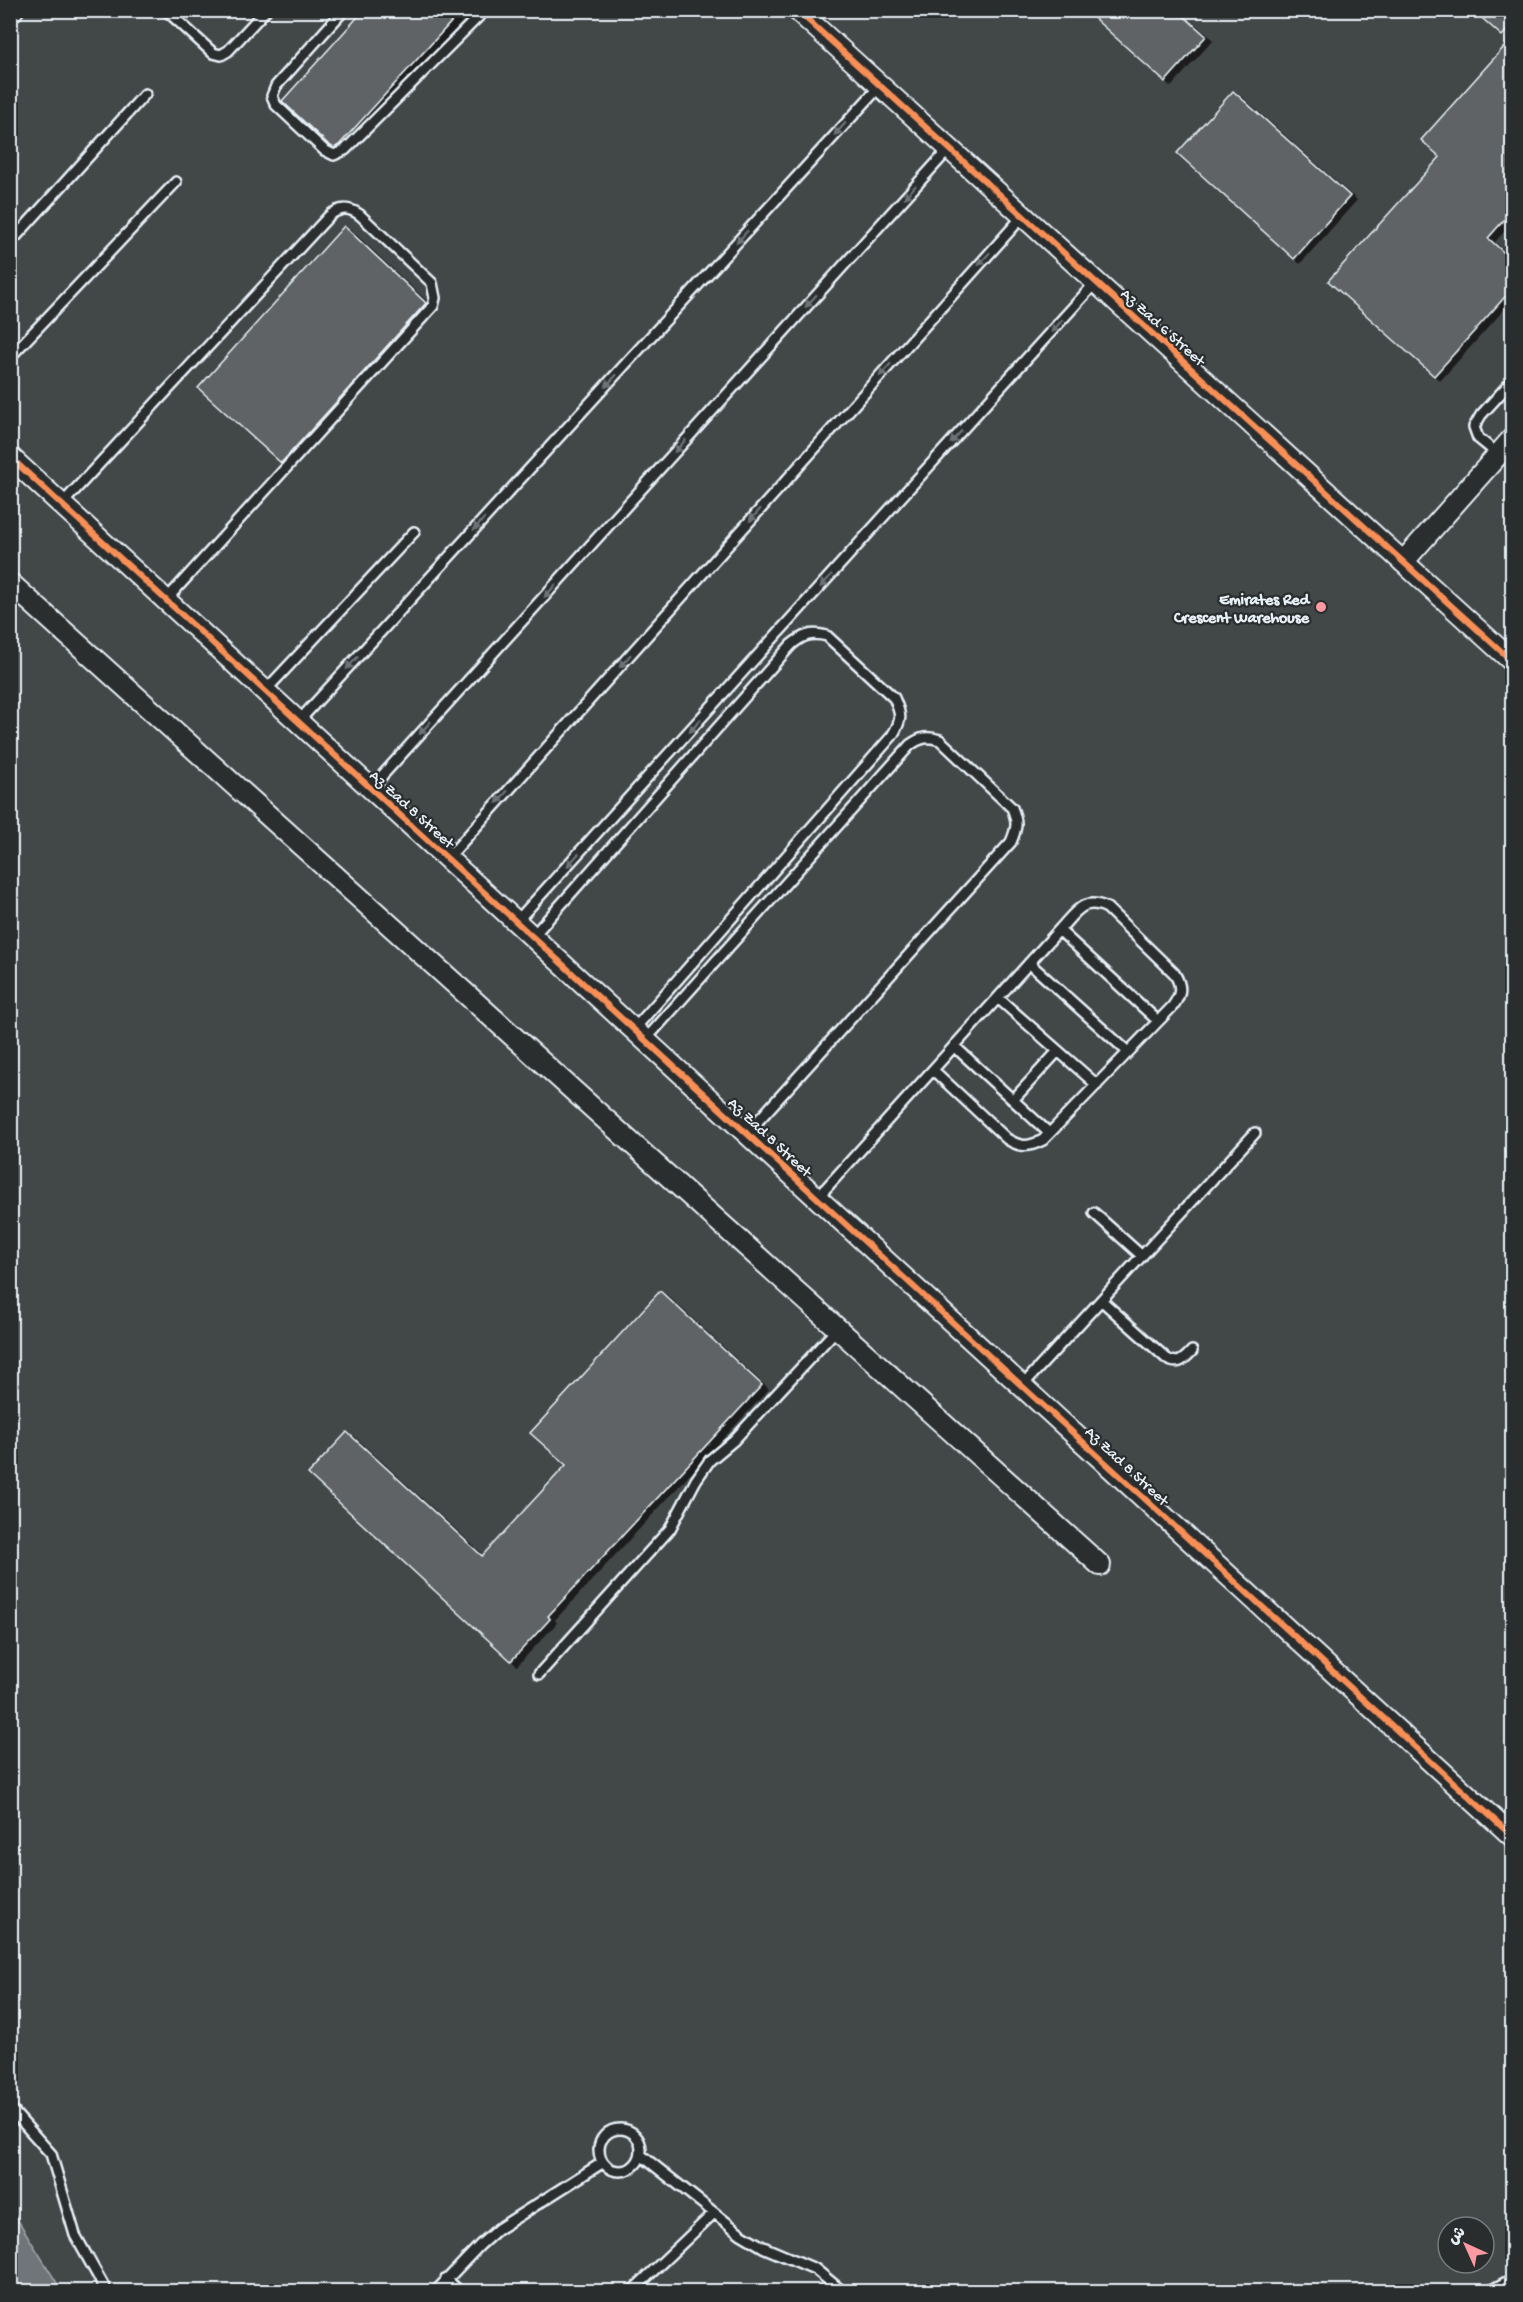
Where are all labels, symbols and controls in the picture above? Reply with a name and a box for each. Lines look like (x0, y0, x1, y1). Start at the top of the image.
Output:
one-way arrow (834, 121, 847, 136)
one-way arrow (904, 184, 917, 199)
one-way arrow (735, 229, 749, 244)
one-way arrow (977, 252, 991, 267)
street label: Az Zad 6 Street (1115, 286, 1209, 373)
one-way arrow (805, 293, 818, 308)
one-way arrow (1051, 318, 1064, 333)
one-way arrow (879, 362, 892, 377)
one-way arrow (604, 373, 618, 387)
one-way arrow (950, 429, 964, 443)
one-way arrow (674, 439, 688, 453)
one-way arrow (749, 507, 762, 522)
one-way arrow (472, 517, 486, 532)
one-way arrow (820, 573, 833, 588)
one-way arrow (543, 583, 557, 598)
place label: Emirates Red Crescent Warehouse (1173, 592, 1311, 629)
marker: Emirates Red Crescent Warehouse (1314, 600, 1328, 614)
one-way arrow (618, 653, 632, 668)
one-way arrow (346, 655, 359, 670)
one-way arrow (689, 718, 702, 733)
one-way arrow (418, 721, 432, 736)
street label: Az Zad 8 Street (364, 767, 458, 855)
one-way arrow (496, 789, 509, 804)
one-way arrow (566, 853, 580, 868)
street label: Az Zad 8 Street (723, 1095, 816, 1183)
street label: Az Zad 8 Street (1080, 1424, 1173, 1512)
north arrow (1436, 2215, 1496, 2275)
text: ش (1445, 2224, 1471, 2250)

